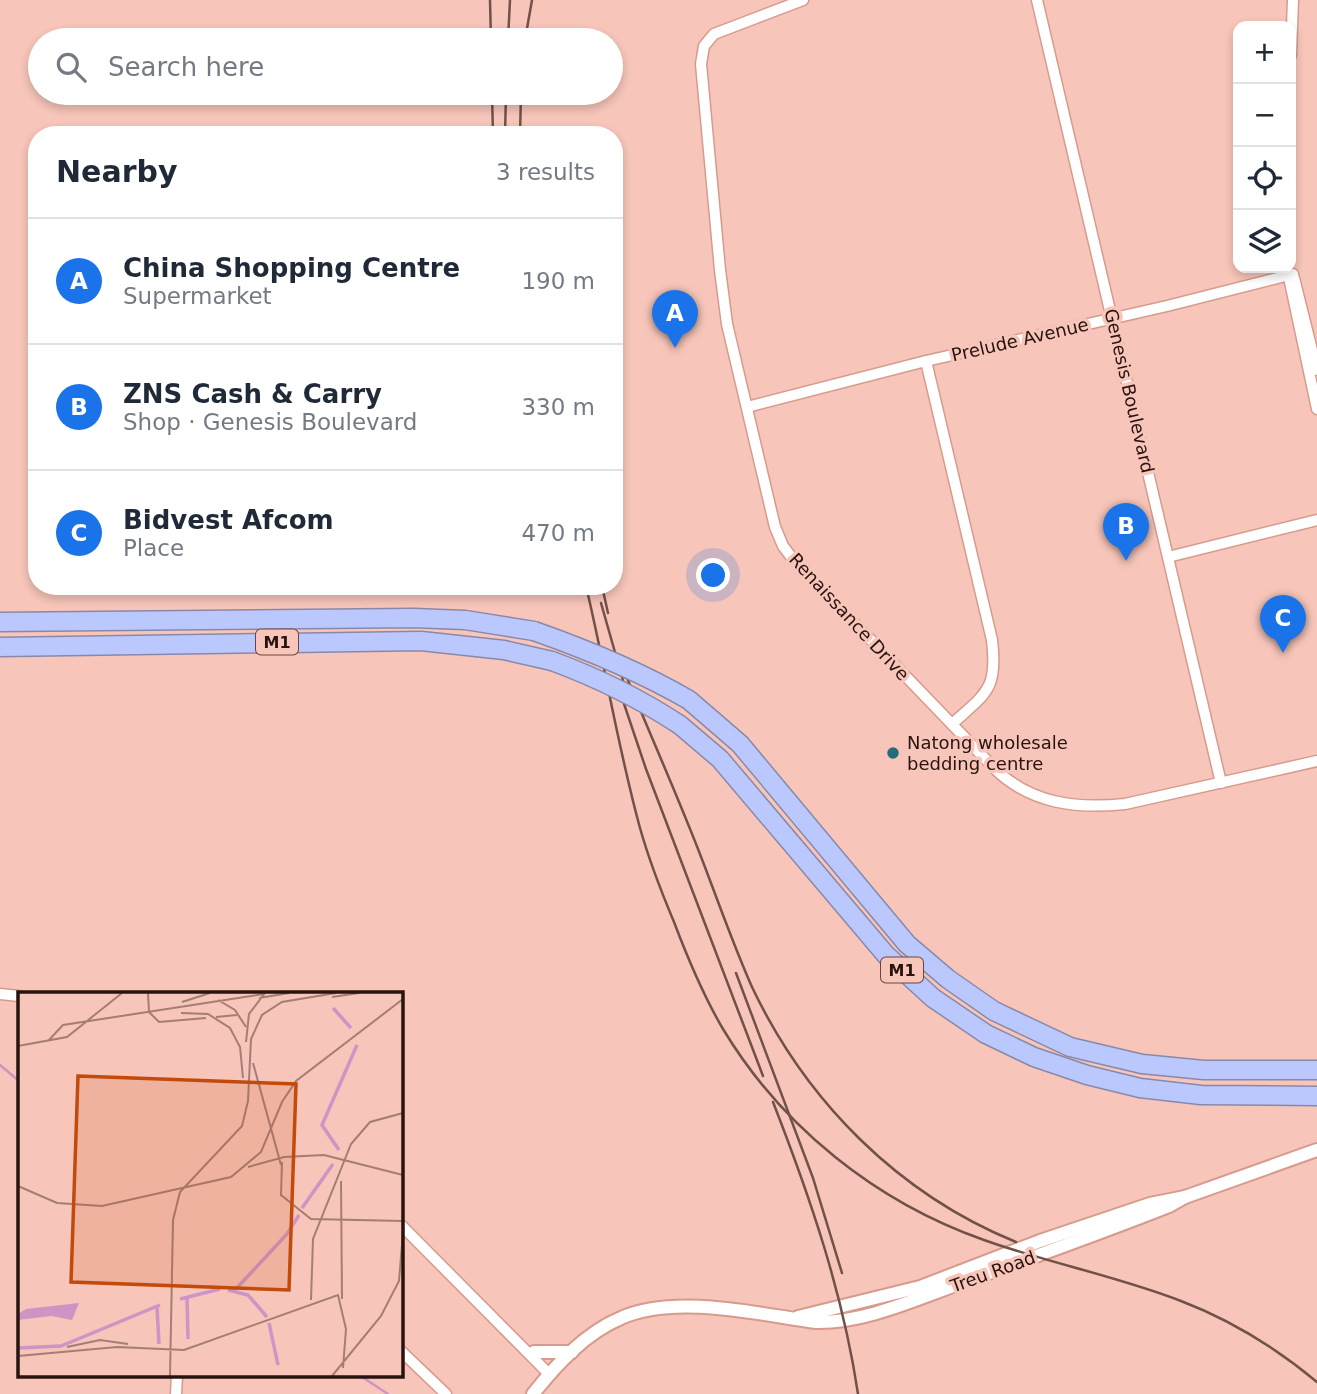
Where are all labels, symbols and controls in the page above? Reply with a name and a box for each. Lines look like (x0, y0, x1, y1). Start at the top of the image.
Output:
map controls (1233, 21, 1296, 273)
button: + (1233, 21, 1296, 84)
search box (28, 28, 623, 105)
icon: search (52, 48, 90, 86)
text: Search here (108, 52, 264, 82)
button: − (1233, 84, 1296, 147)
button: locate (1233, 147, 1296, 210)
text: Nearby (56, 154, 178, 189)
text: 3 results (496, 159, 595, 185)
button: layers (1233, 210, 1296, 273)
text: China Shopping Centre (123, 253, 460, 283)
text: A (70, 268, 88, 294)
text: 190 m (521, 268, 595, 294)
text: Supermarket (123, 283, 272, 309)
pin: A (652, 290, 698, 348)
street label: Genesis Boulevard (1100, 307, 1159, 475)
street label: Prelude Avenue (949, 314, 1091, 366)
text: ZNS Cash & Carry (123, 379, 382, 409)
text: B (70, 394, 88, 420)
text: 330 m (521, 394, 595, 420)
text: Shop · Genesis Boulevard (123, 409, 417, 435)
pin: B (1103, 503, 1149, 561)
text: Bidvest Afcom (123, 505, 334, 535)
text: C (71, 520, 87, 546)
text: 470 m (521, 520, 595, 546)
text: Place (123, 535, 184, 561)
street label: Renaissance Drive (785, 549, 914, 685)
your location (696, 558, 730, 592)
pin: C (1260, 595, 1306, 653)
road number: M1 (256, 629, 298, 654)
place label: Natong wholesale bedding centre (907, 732, 1068, 774)
marker: Natong wholesale bedding centre (885, 745, 901, 761)
road number: M1 (881, 958, 923, 982)
inset map (18, 992, 402, 1376)
street label: Treu Road (947, 1246, 1038, 1297)

